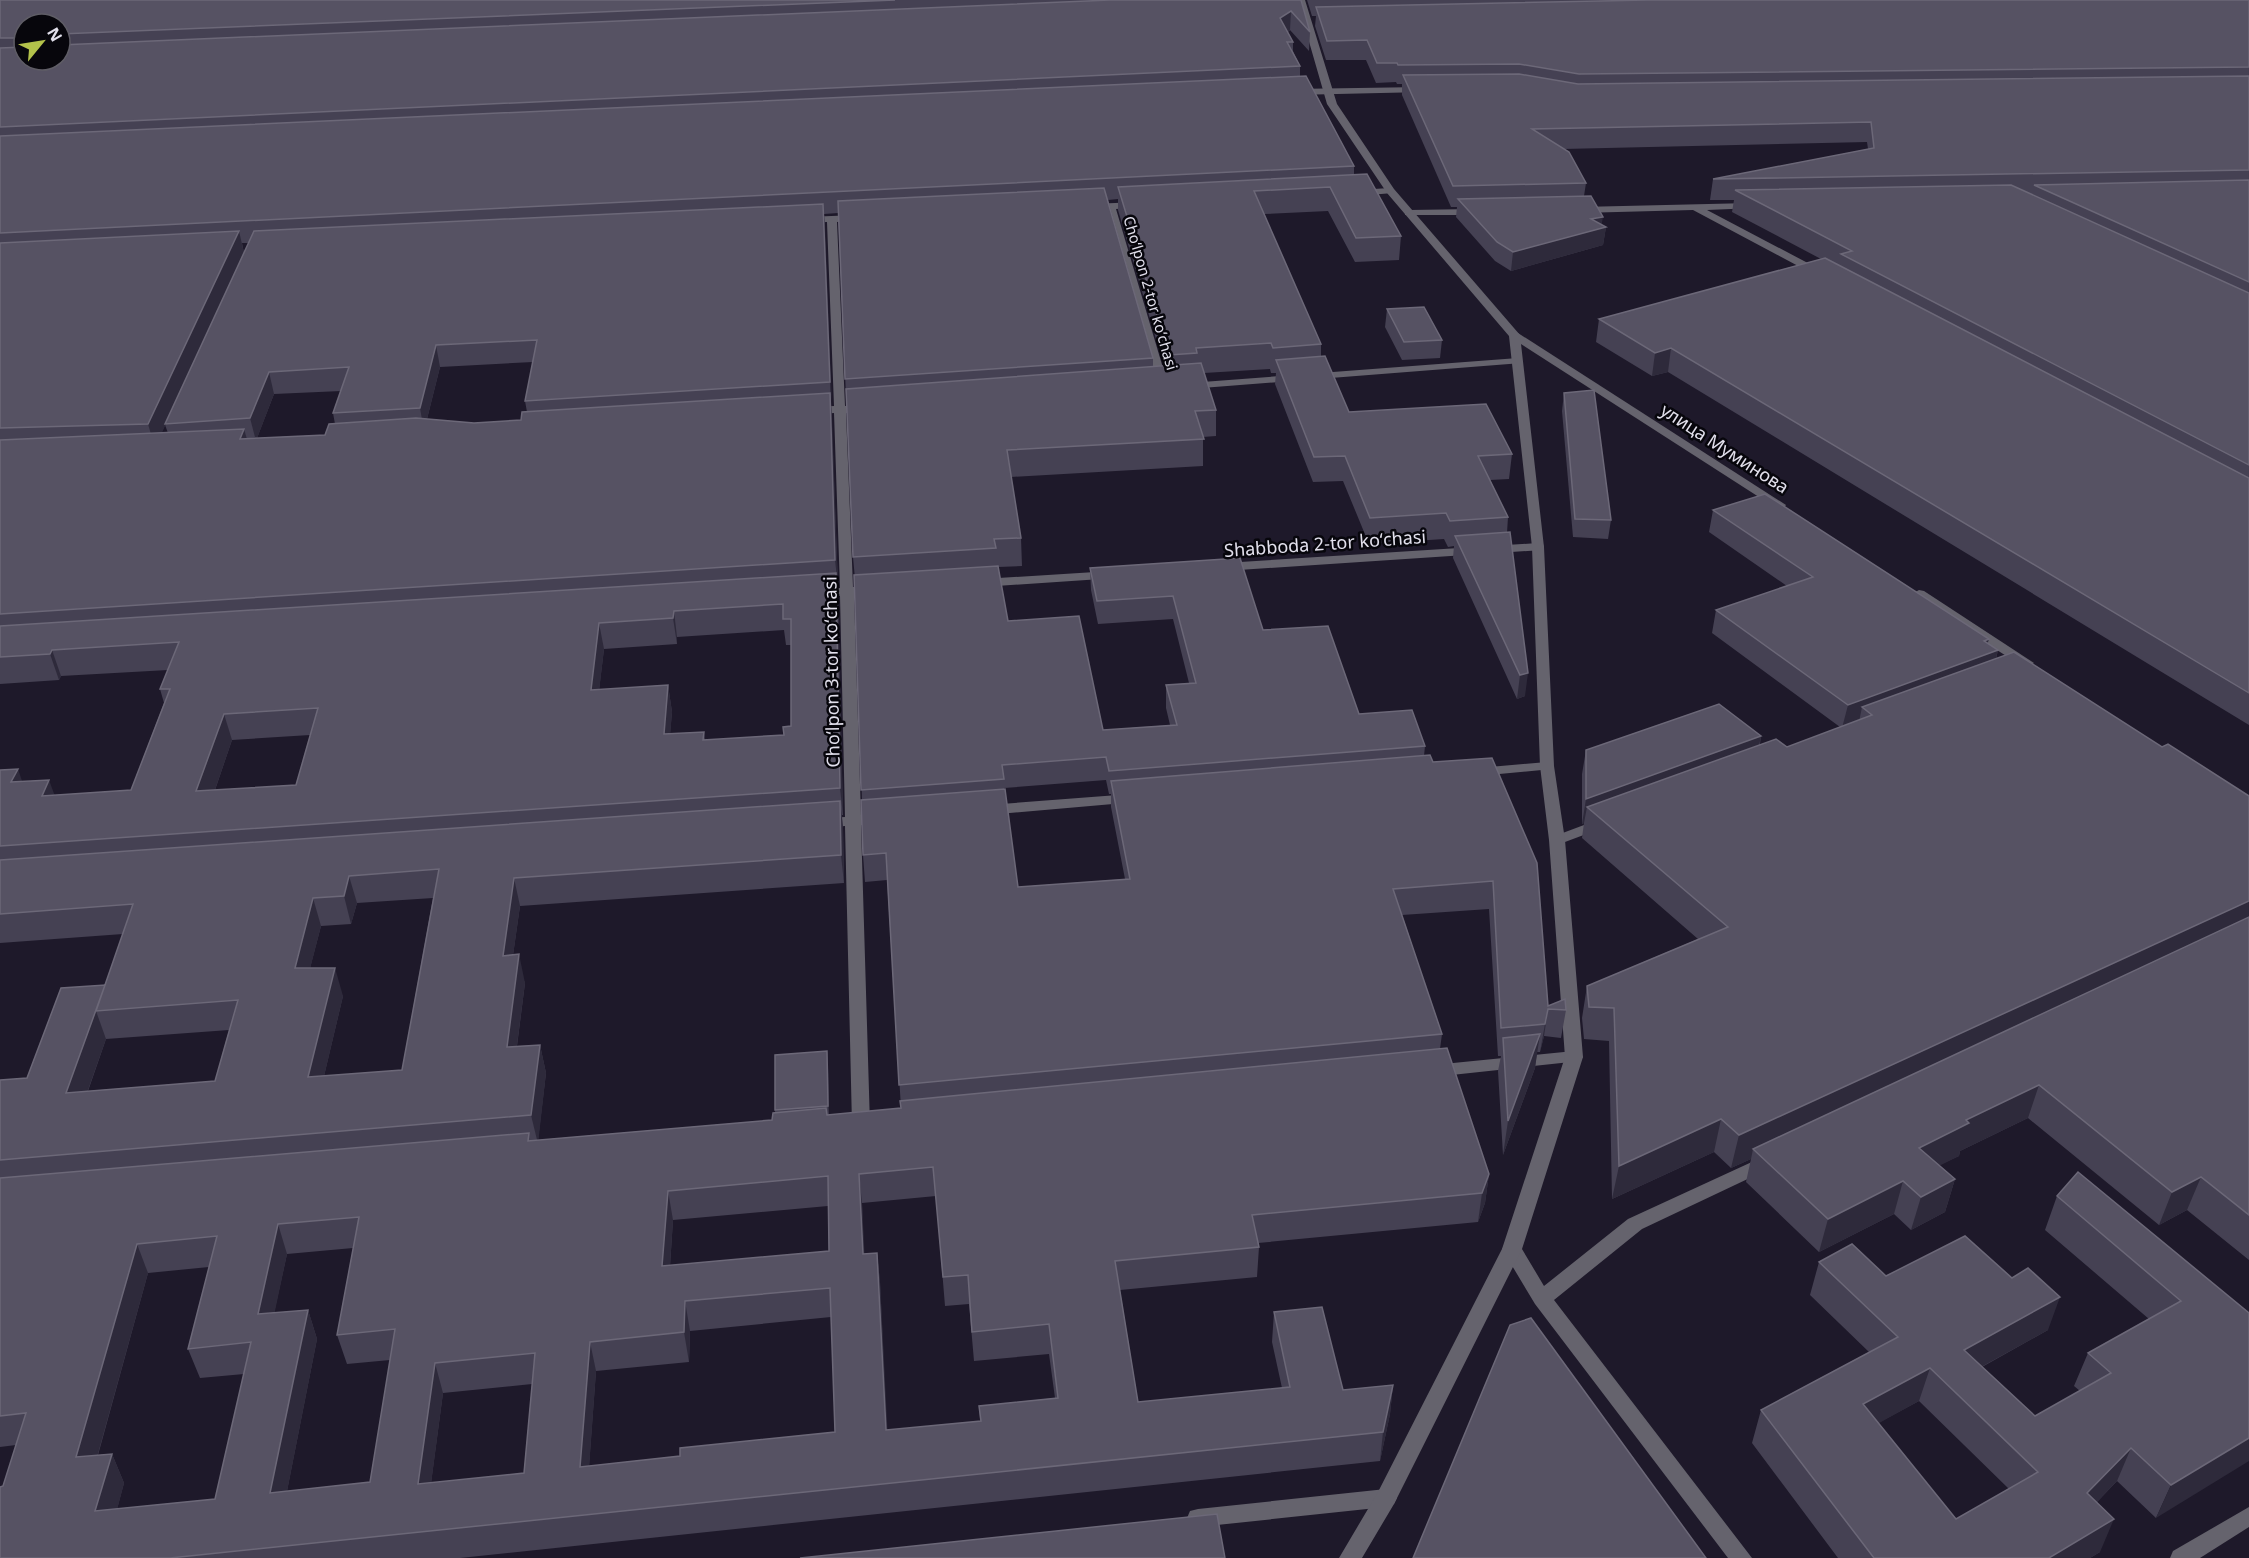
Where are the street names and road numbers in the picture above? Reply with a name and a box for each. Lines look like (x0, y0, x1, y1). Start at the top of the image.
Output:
street label: Cho‘lpon 2-tor koʻchasi (1119, 214, 1183, 372)
street label: улица Муминова (1656, 398, 1794, 498)
street label: Shabboda 2-tor koʻchasi (1223, 524, 1427, 562)
street label: Cho‘lpon 3-tor koʻchasi (817, 576, 845, 768)

